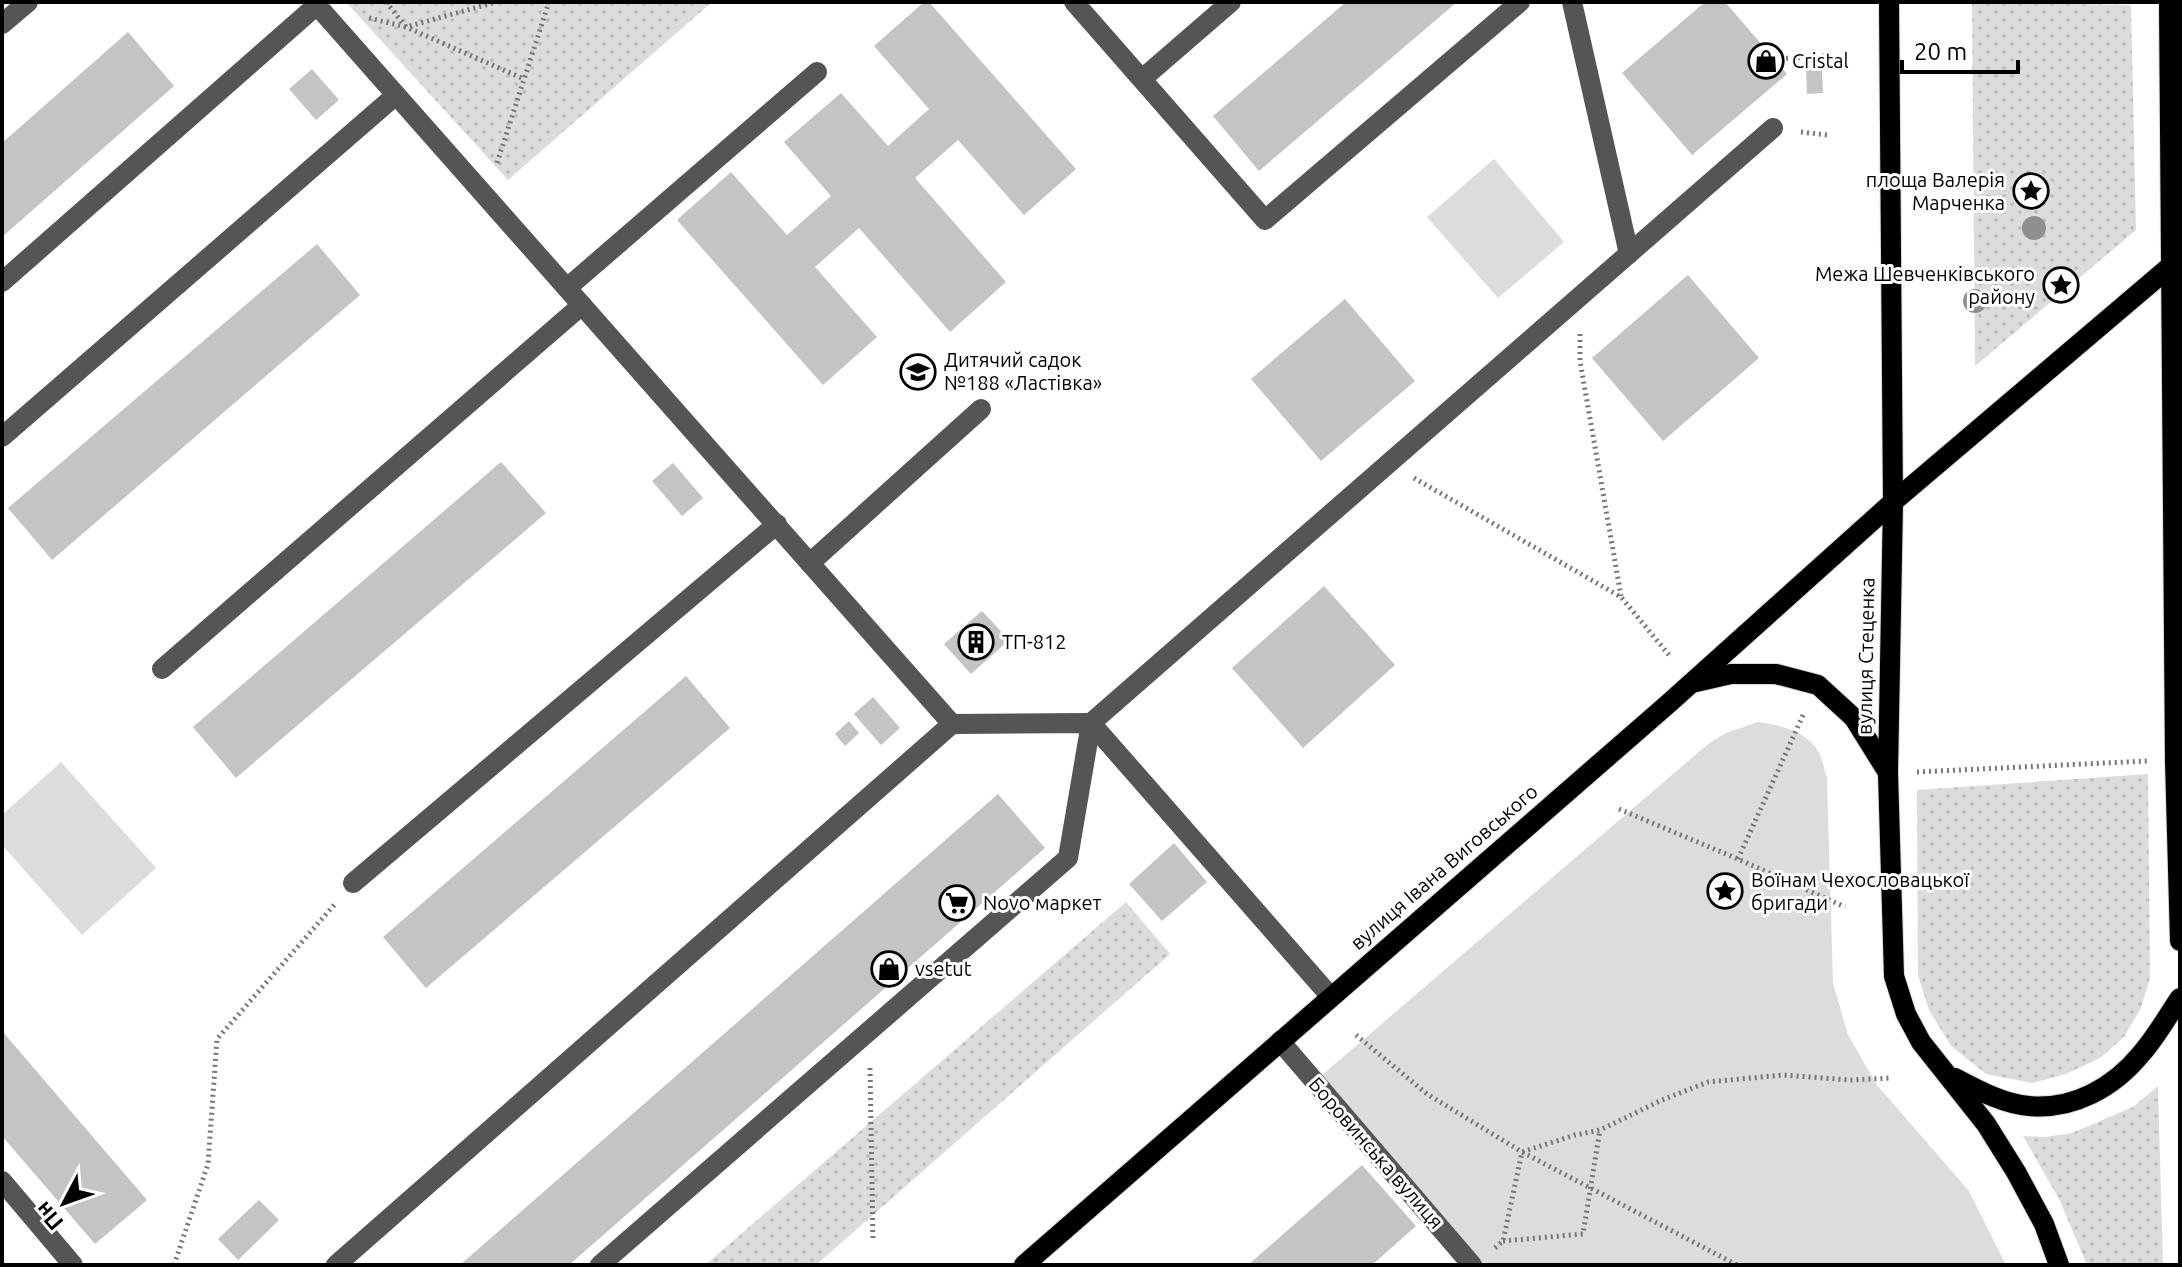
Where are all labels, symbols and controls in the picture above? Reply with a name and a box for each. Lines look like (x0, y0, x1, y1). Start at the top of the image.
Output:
scale bar (1902, 24, 2018, 74)
text: 20 m (1914, 38, 1967, 65)
shop icon: Cristal (1747, 42, 1785, 80)
place label: Cristal (1792, 49, 1849, 72)
place label: площа Валерія Марченка (1866, 168, 2005, 214)
place icon: площа Валерія Марченка (2012, 172, 2050, 210)
place label: Межа Шевченківського району (1815, 262, 2035, 308)
place icon: Межа Шевченківського району (2042, 266, 2080, 304)
place label: Дитячий садок №188 «Ластівка» (944, 348, 1102, 394)
school or university icon: Дитячий садок №188 «Ластівка» (899, 353, 937, 391)
street label: вулиця Стеценка (1853, 577, 1878, 735)
building icon: ТП-812 (957, 623, 995, 661)
place label: ТП-812 (1002, 630, 1067, 653)
street label: вулиця Івана Виговського (1345, 779, 1542, 954)
place label: Воїнам Чехословацької бригади (1751, 868, 1970, 914)
place icon: Воїнам Чехословацької бригади (1706, 872, 1744, 910)
supermarket icon: Novo маркет (938, 884, 976, 922)
place label: Novo маркет (983, 891, 1101, 914)
shop icon: vsetut (870, 950, 908, 988)
place label: vsetut (915, 957, 972, 980)
street label: Боровинська вулиця (1304, 1072, 1448, 1233)
north arrow (24, 1163, 104, 1243)
text: Пн (30, 1197, 67, 1236)

